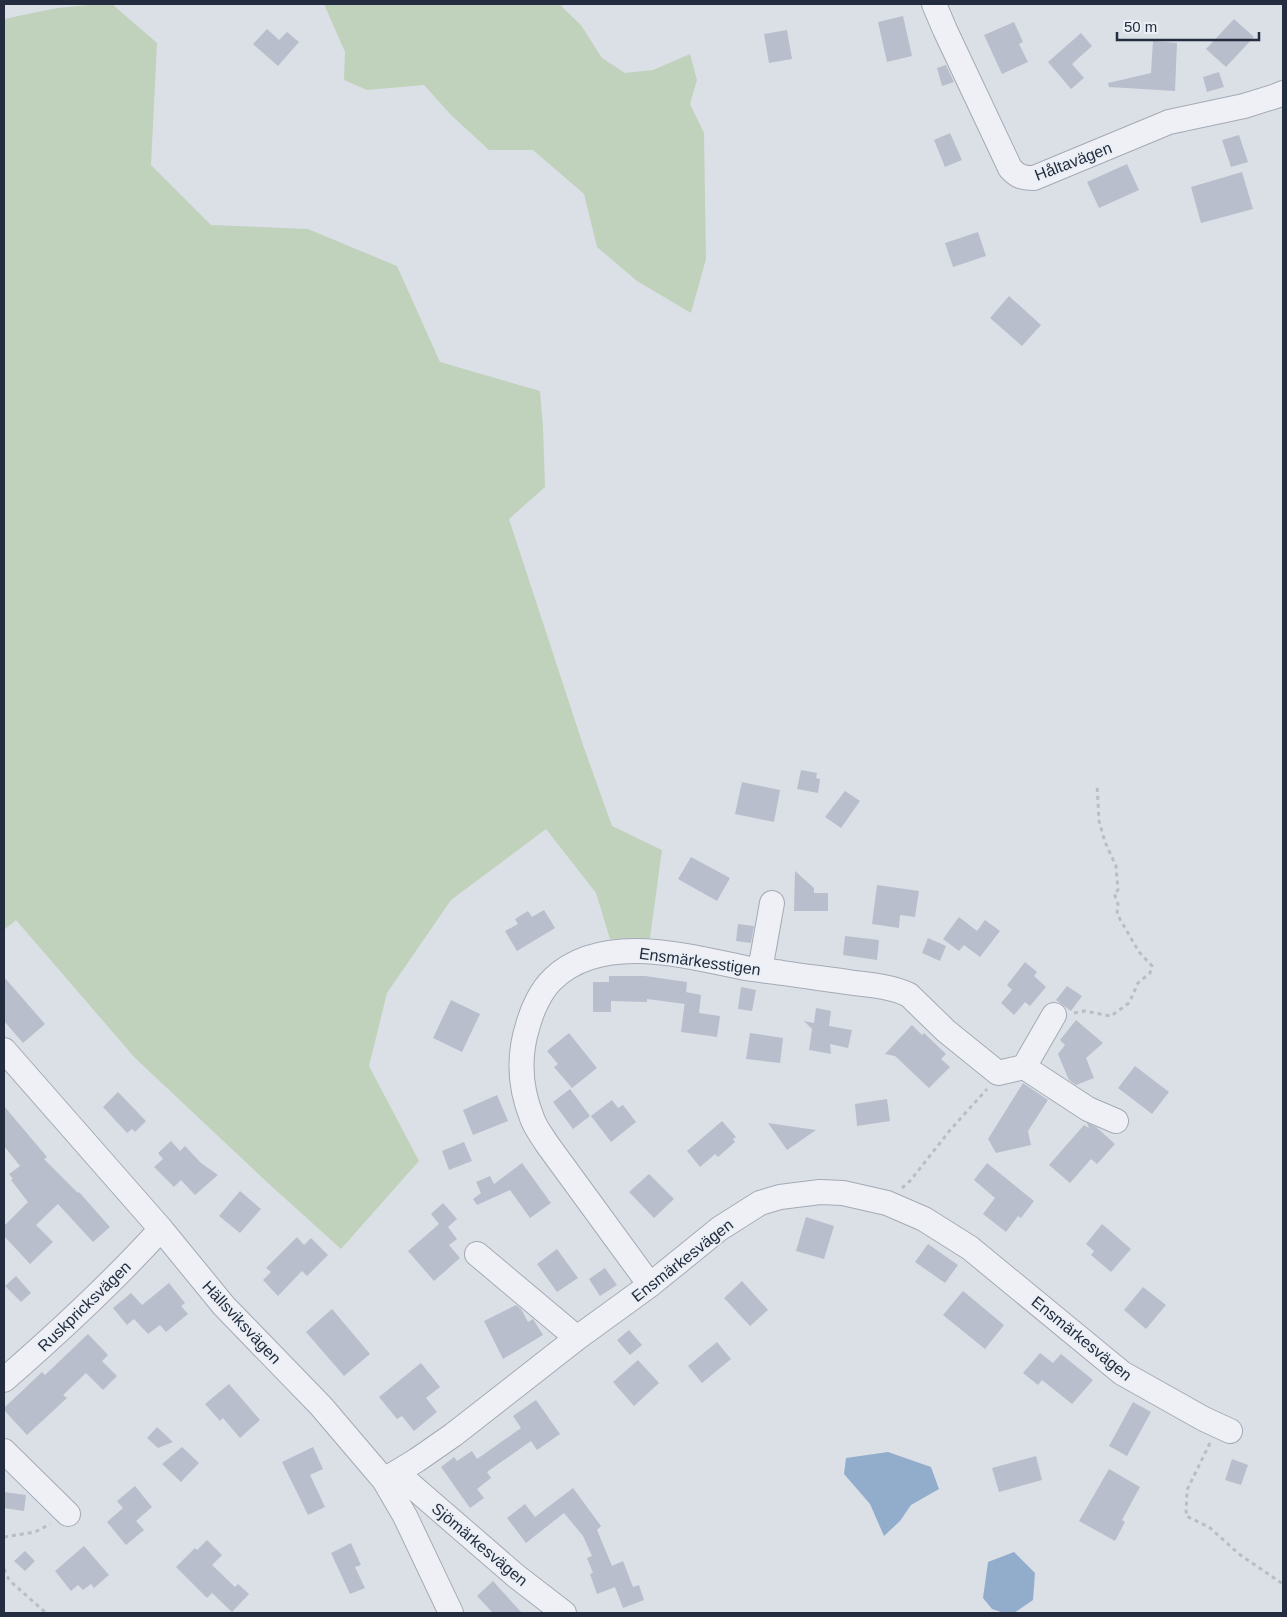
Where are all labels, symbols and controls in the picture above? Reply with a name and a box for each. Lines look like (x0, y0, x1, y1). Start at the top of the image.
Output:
scale bar (1117, 10, 1260, 42)
text: 50 m (1124, 18, 1157, 35)
street label: Håltavägen (1032, 139, 1114, 184)
street label: Ensmärkesstigen (638, 945, 762, 978)
street label: Ensmärkesvägen (628, 1216, 736, 1305)
street label: Ruskpricksvägen (35, 1258, 134, 1355)
street label: Hällsviksvägen (199, 1278, 284, 1367)
street label: Ensmärkesvägen (1028, 1293, 1135, 1384)
street label: Sjömärkesvägen (429, 1500, 531, 1589)

